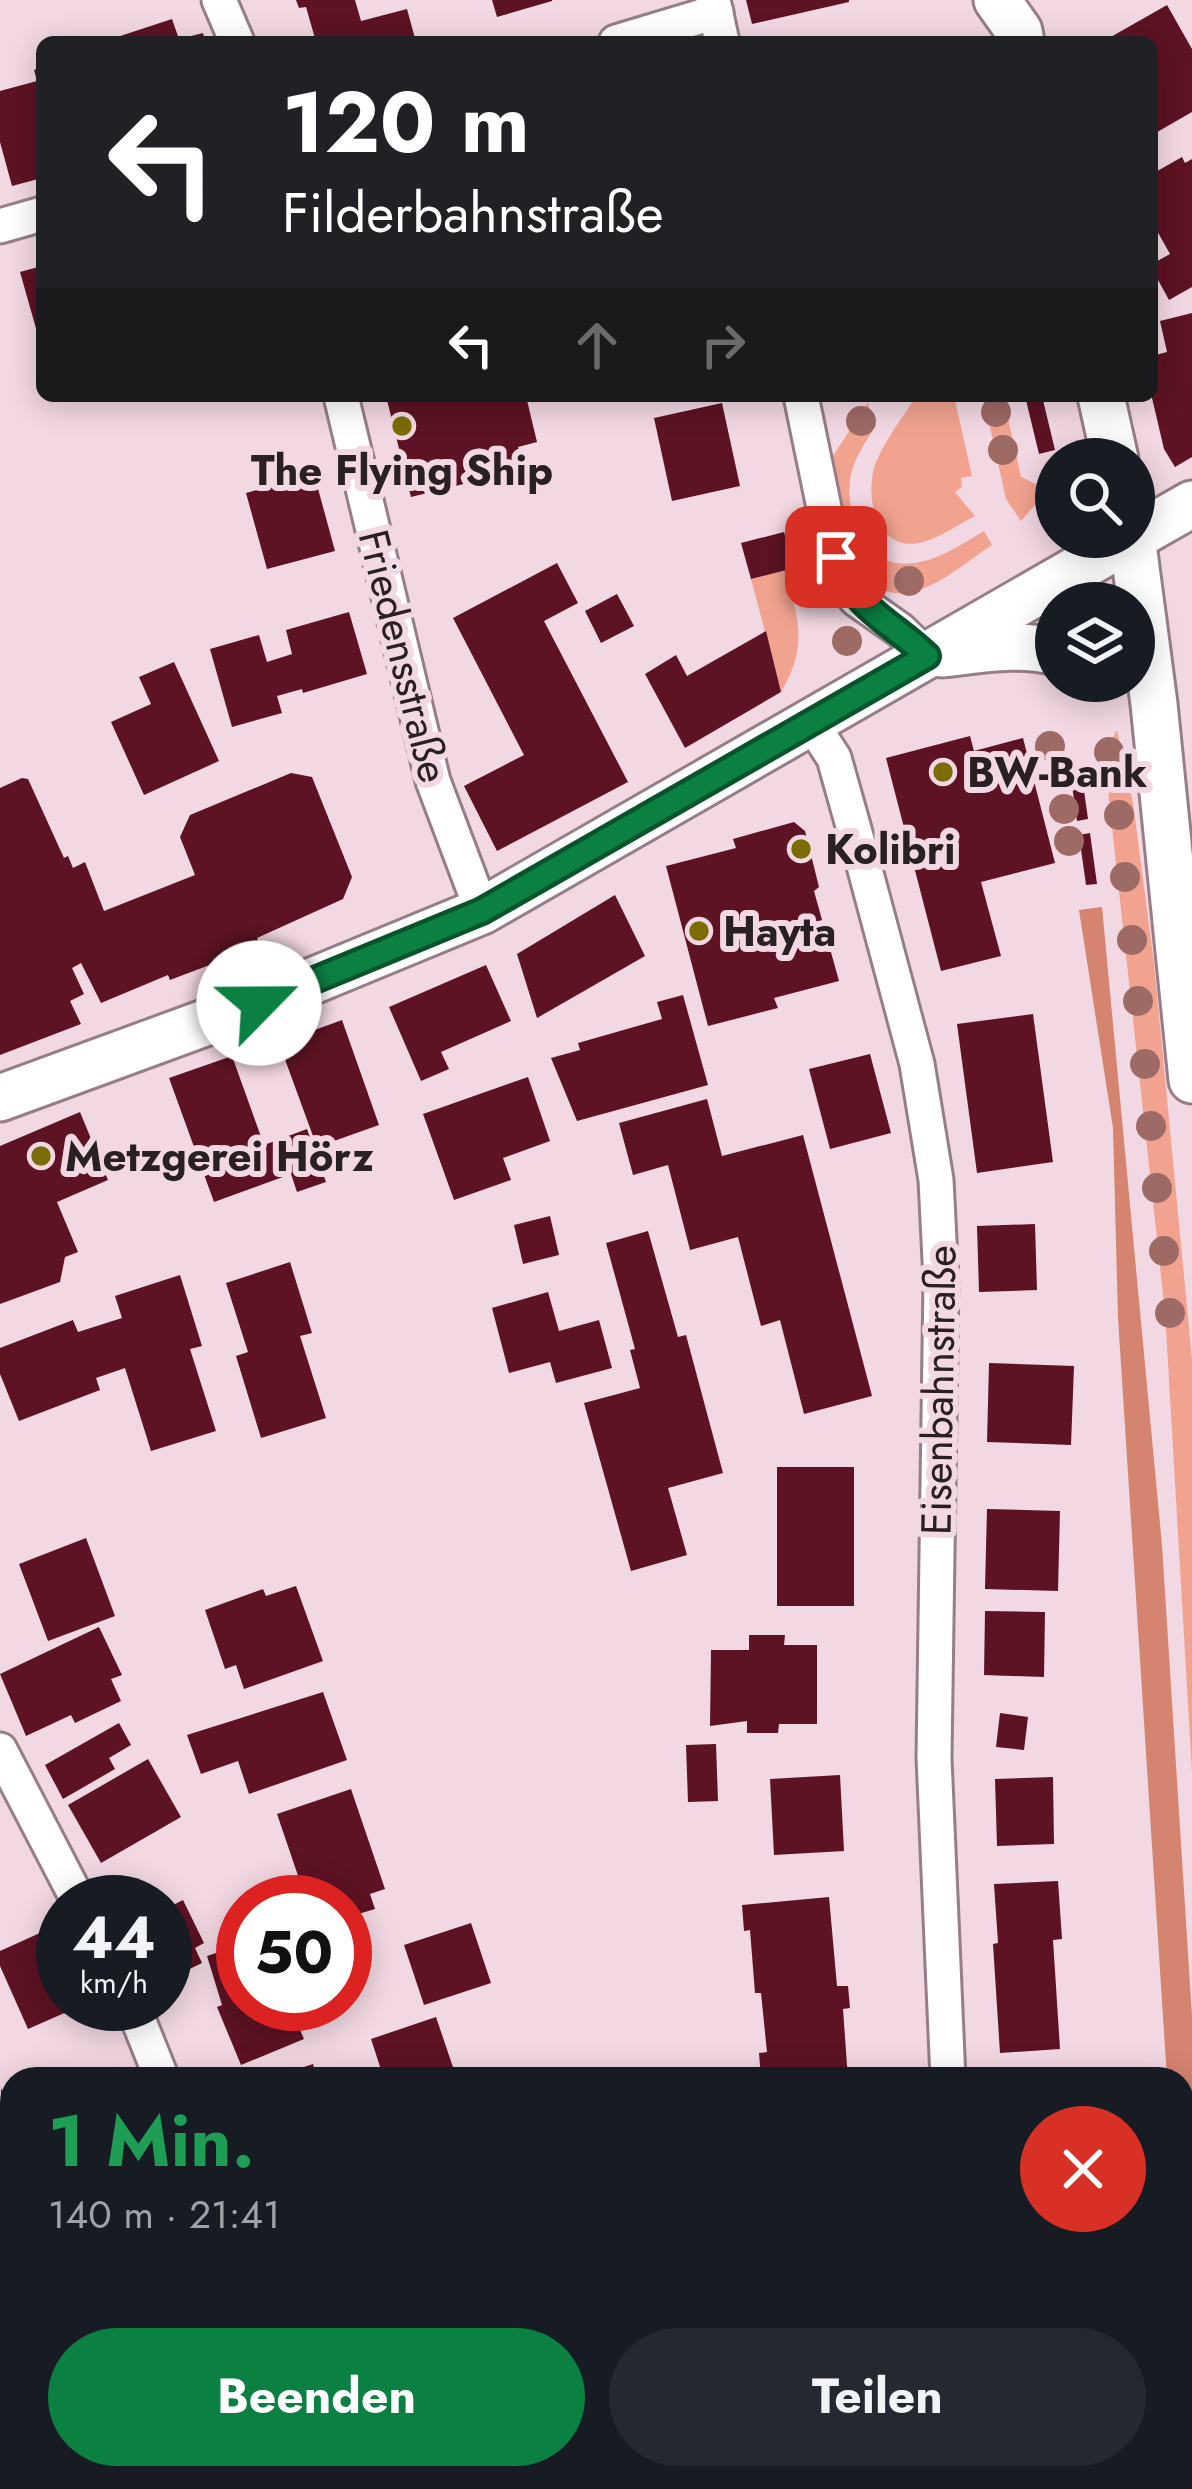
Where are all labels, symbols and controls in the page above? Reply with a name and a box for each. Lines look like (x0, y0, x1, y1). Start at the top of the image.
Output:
text: 120 m (282, 62, 530, 184)
icon: left (84, 84, 240, 240)
text: Filderbahnstraße (282, 174, 664, 252)
icon: left (438, 312, 504, 378)
icon: ahead (564, 312, 630, 378)
icon: right (690, 312, 756, 378)
marker: The Flying Ship (389, 413, 415, 439)
map controls (1035, 438, 1155, 702)
button: search (1035, 438, 1155, 558)
place label: The Flying Ship (251, 440, 553, 501)
pin (785, 506, 887, 608)
street label: Friedensstraße (343, 523, 464, 789)
icon: arrive (803, 524, 869, 590)
button: layers (1035, 582, 1155, 702)
place label: BW-Bank (967, 742, 1147, 803)
marker: BW-Bank (930, 759, 956, 785)
place label: Kolibri (825, 819, 956, 880)
marker: Kolibri (788, 836, 814, 862)
place label: Hayta (723, 901, 836, 962)
marker: Hayta (686, 918, 712, 944)
position arrow (196, 940, 322, 1066)
place label: Metzgerei Hörz (65, 1126, 374, 1187)
marker: Metzgerei Hörz (28, 1143, 54, 1169)
street label: Eisenbahnstraße (905, 1245, 972, 1535)
speed limit sign: 50 (216, 1875, 372, 2031)
text: 44 (72, 1894, 156, 1981)
text: km/h (80, 1961, 148, 2004)
text: 1 Min. (48, 2089, 255, 2193)
button: close (1020, 2106, 1146, 2232)
text: 140 m · 21:41 (48, 2186, 281, 2243)
button: Beenden (48, 2328, 585, 2466)
button: Teilen (609, 2328, 1146, 2466)

